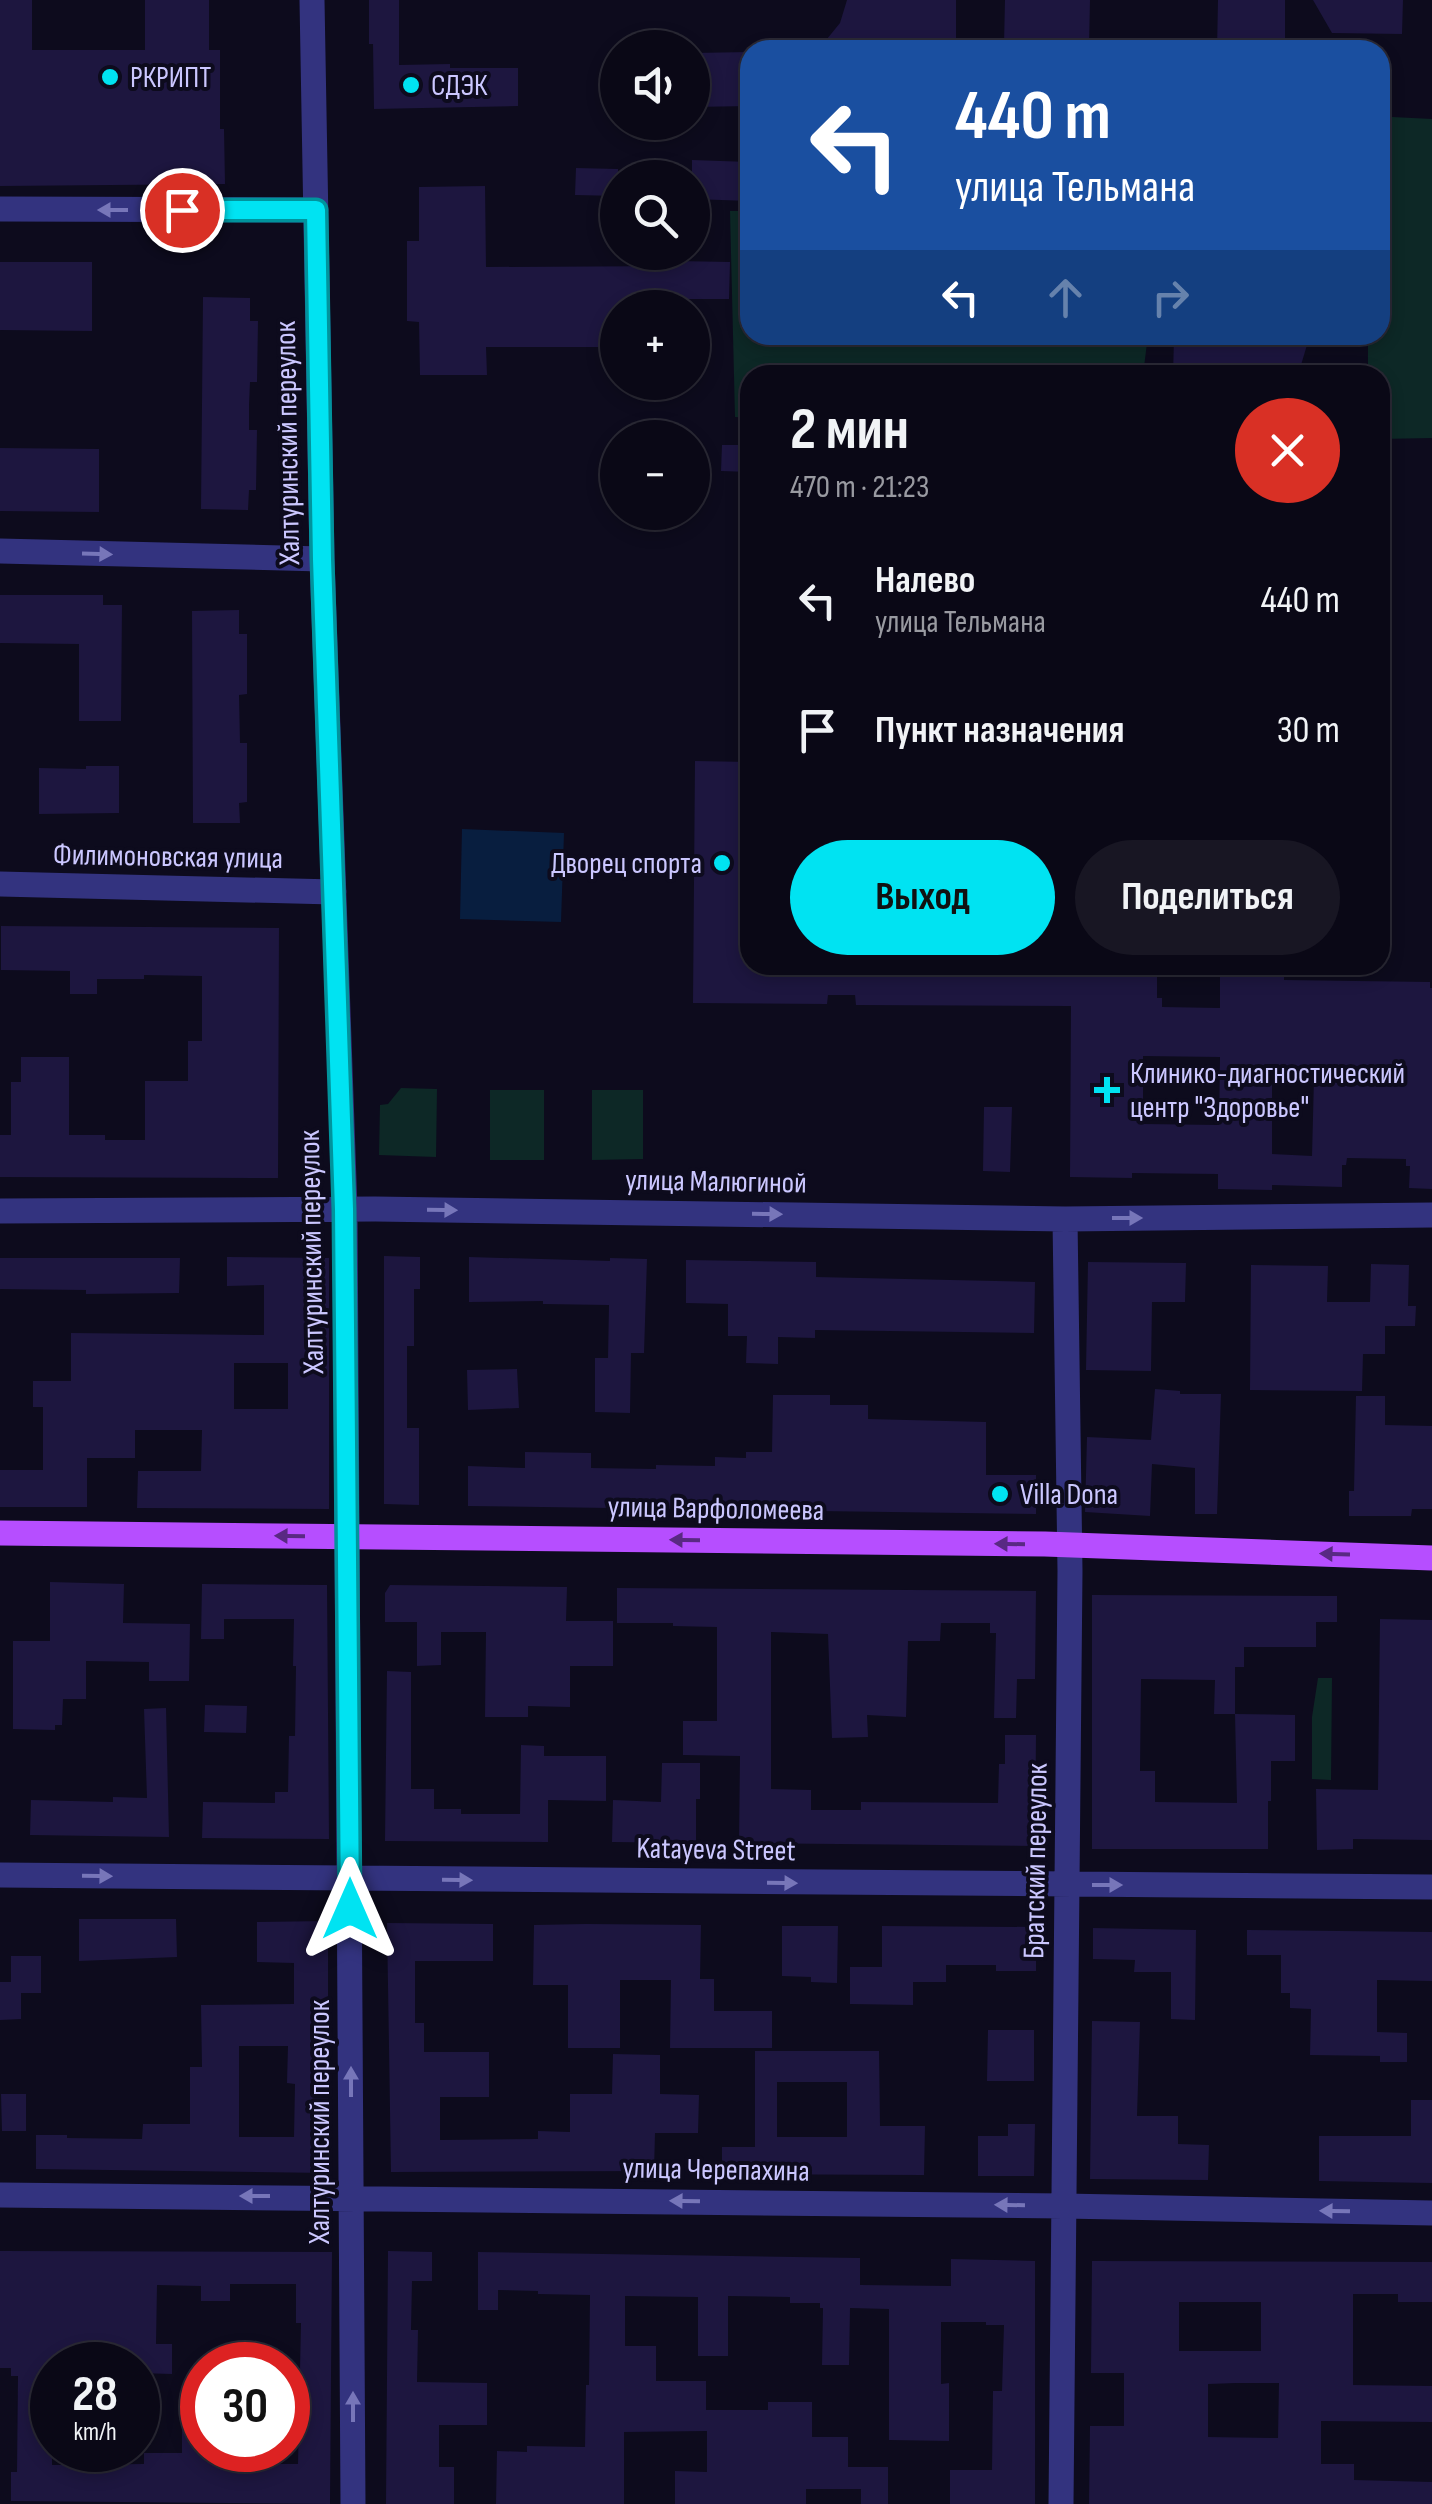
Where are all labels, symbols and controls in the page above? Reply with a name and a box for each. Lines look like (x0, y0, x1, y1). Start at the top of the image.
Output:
map controls (600, 30, 710, 530)
button: sound (600, 30, 710, 140)
place label: РКРИПТ (130, 60, 211, 96)
marker: РКРИПТ (99, 66, 121, 88)
place label: СДЭК (431, 68, 488, 104)
marker: СДЭК (400, 74, 422, 96)
text: 440 m (955, 75, 1111, 159)
icon: left (790, 80, 920, 210)
button: search (600, 160, 710, 270)
text: улица Тельмана (955, 160, 1195, 215)
pin (140, 168, 225, 253)
icon: arrive (155, 183, 210, 238)
one-way arrow (97, 202, 129, 218)
icon: left (933, 270, 988, 325)
icon: ahead (1038, 270, 1093, 325)
icon: right (1143, 270, 1198, 325)
button: + (600, 290, 710, 400)
street label: Халтуринский переулок (268, 320, 308, 566)
text: 2 мин (790, 394, 909, 466)
button: close (1235, 398, 1340, 503)
button: − (600, 420, 710, 530)
text: 470 m · 21:23 (790, 468, 930, 507)
one-way arrow (82, 547, 114, 563)
text: Налево (875, 558, 975, 603)
icon: left (790, 573, 845, 628)
text: 440 m (1261, 578, 1340, 623)
text: улица Тельмана (875, 603, 1046, 642)
icon: arrive (790, 703, 845, 758)
text: Пункт назначения (875, 708, 1124, 753)
text: 30 m (1277, 708, 1340, 753)
street label: Филимоновская улица (53, 837, 283, 877)
button: Выход (790, 840, 1055, 955)
button: Поделиться (1075, 840, 1340, 955)
place label: Дворец спорта (551, 846, 702, 882)
marker: Дворец спорта (711, 852, 733, 874)
place label: Клинико-диагностический центр "Здоровье" (1130, 1056, 1405, 1126)
marker: Клинико-диагностический центр "Здоровье" (1094, 1077, 1120, 1103)
street label: Халтуринский переулок (292, 1129, 332, 1375)
street label: улица Малюгиной (625, 1162, 807, 1202)
one-way arrow (427, 1202, 459, 1218)
one-way arrow (752, 1207, 784, 1223)
one-way arrow (1112, 1210, 1144, 1226)
place label: Villa Dona (1020, 1477, 1118, 1513)
marker: Villa Dona (989, 1483, 1011, 1505)
street label: улица Варфоломеева (607, 1489, 825, 1529)
one-way arrow (273, 1528, 305, 1544)
one-way arrow (668, 1532, 700, 1548)
one-way arrow (993, 1535, 1025, 1551)
one-way arrow (1318, 1546, 1350, 1562)
street label: Братский переулок (1016, 1762, 1056, 1959)
street label: Katayeva Street (636, 1831, 796, 1869)
position arrow (298, 1857, 402, 1961)
one-way arrow (82, 1868, 114, 1884)
one-way arrow (442, 1872, 474, 1888)
one-way arrow (767, 1875, 799, 1891)
one-way arrow (1092, 1877, 1124, 1893)
street label: Халтуринский переулок (302, 1999, 338, 2245)
one-way arrow (343, 2065, 359, 2097)
street label: улица Черепахина (622, 2150, 810, 2190)
one-way arrow (238, 2188, 270, 2204)
one-way arrow (668, 2193, 700, 2209)
one-way arrow (993, 2197, 1025, 2213)
one-way arrow (1318, 2203, 1350, 2219)
speed limit sign: 30 (180, 2342, 310, 2472)
text: 28 (72, 2365, 118, 2425)
one-way arrow (344, 2390, 360, 2422)
text: km/h (73, 2417, 117, 2448)

